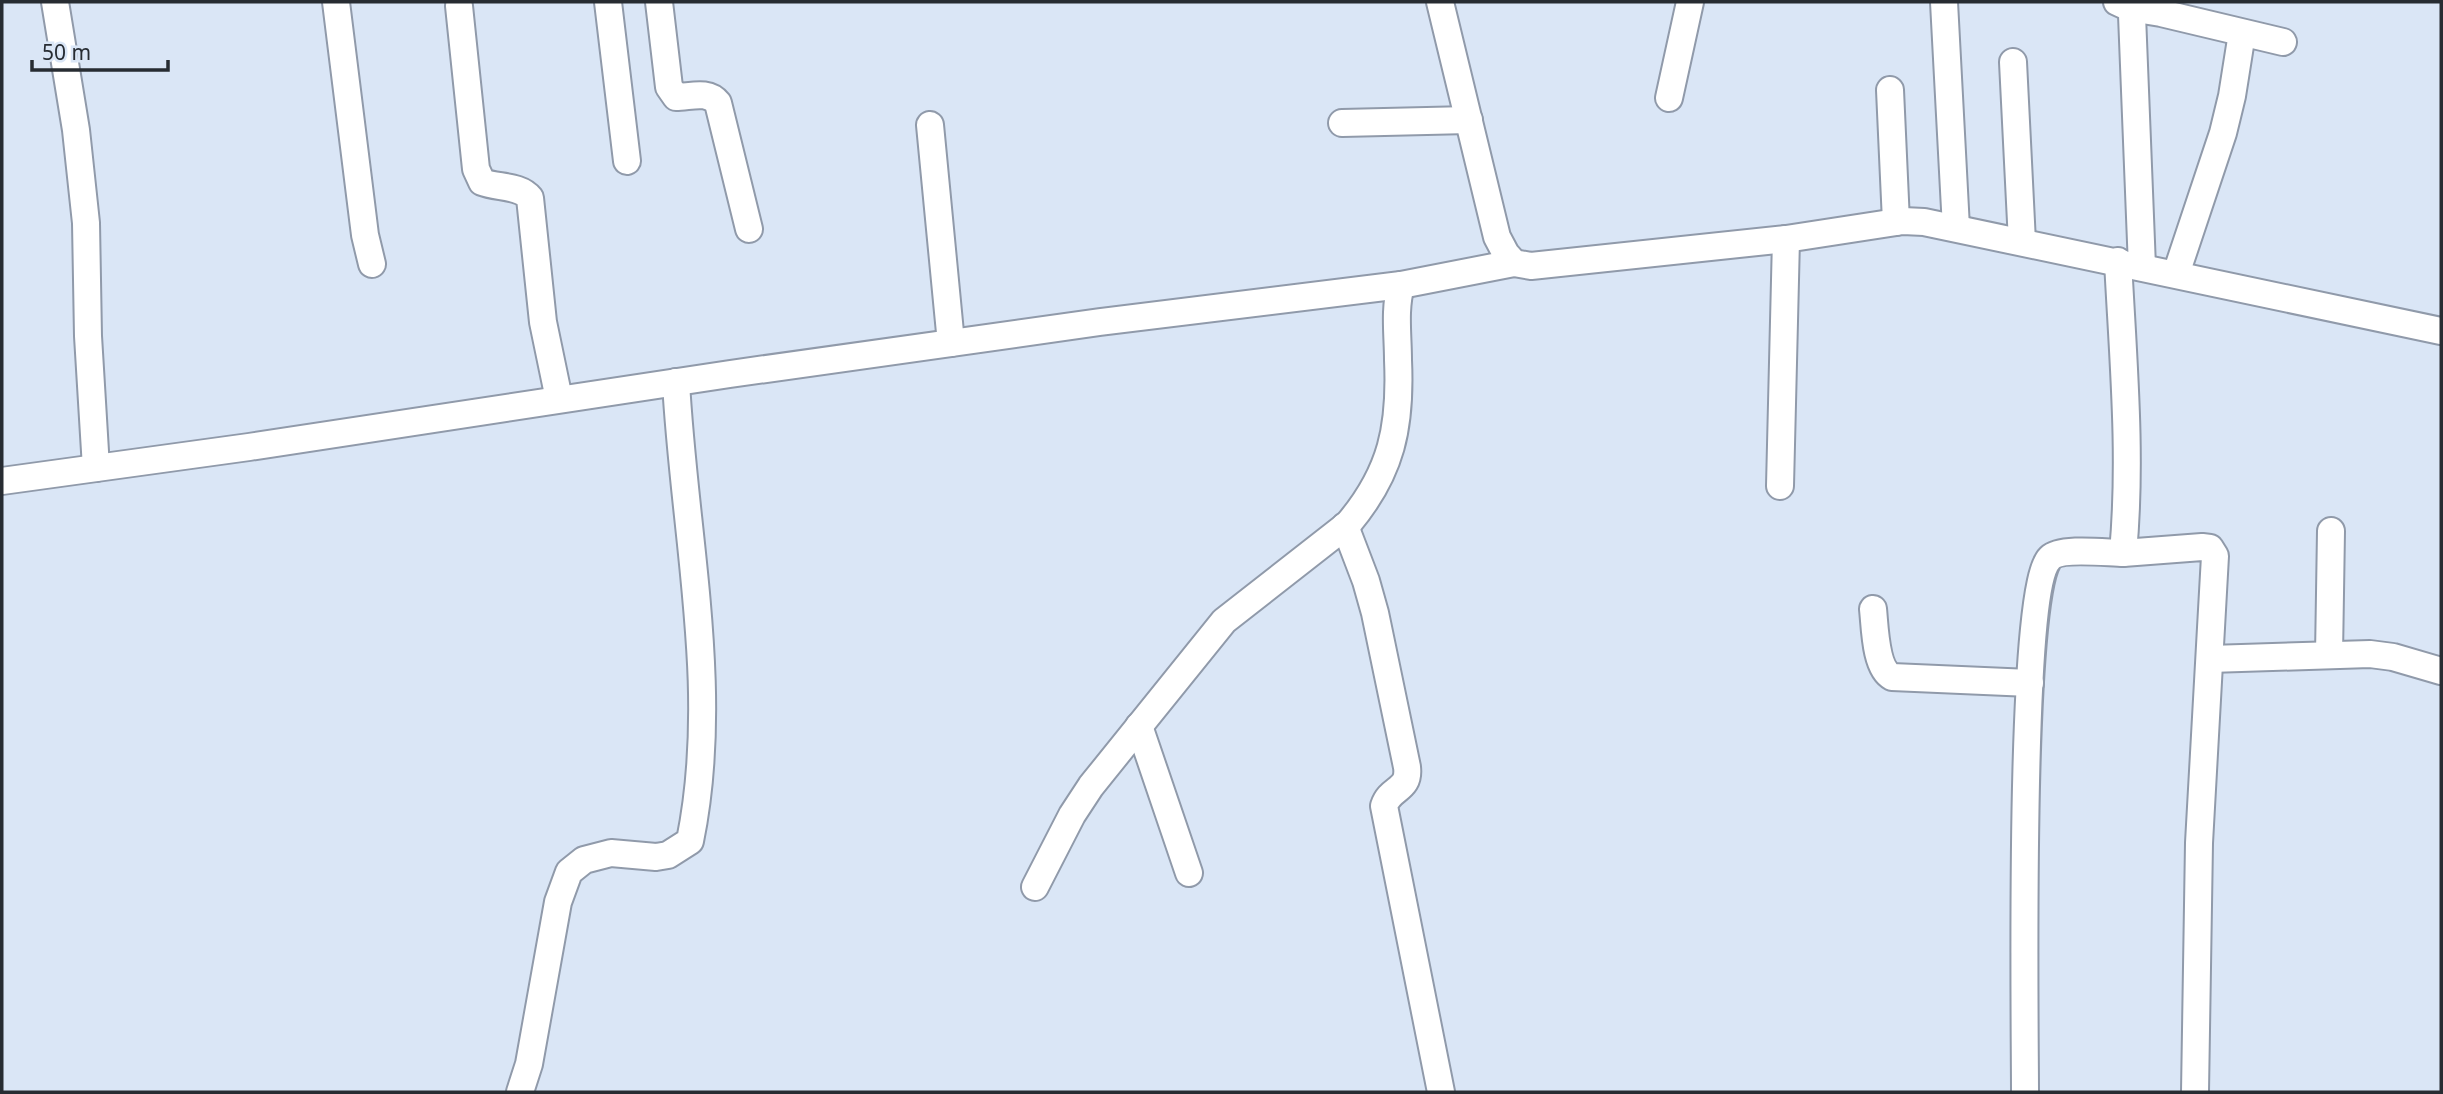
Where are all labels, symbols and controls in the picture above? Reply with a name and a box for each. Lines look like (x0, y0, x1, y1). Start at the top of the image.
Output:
scale bar (32, 28, 168, 72)
text: 50 m (42, 38, 91, 66)

